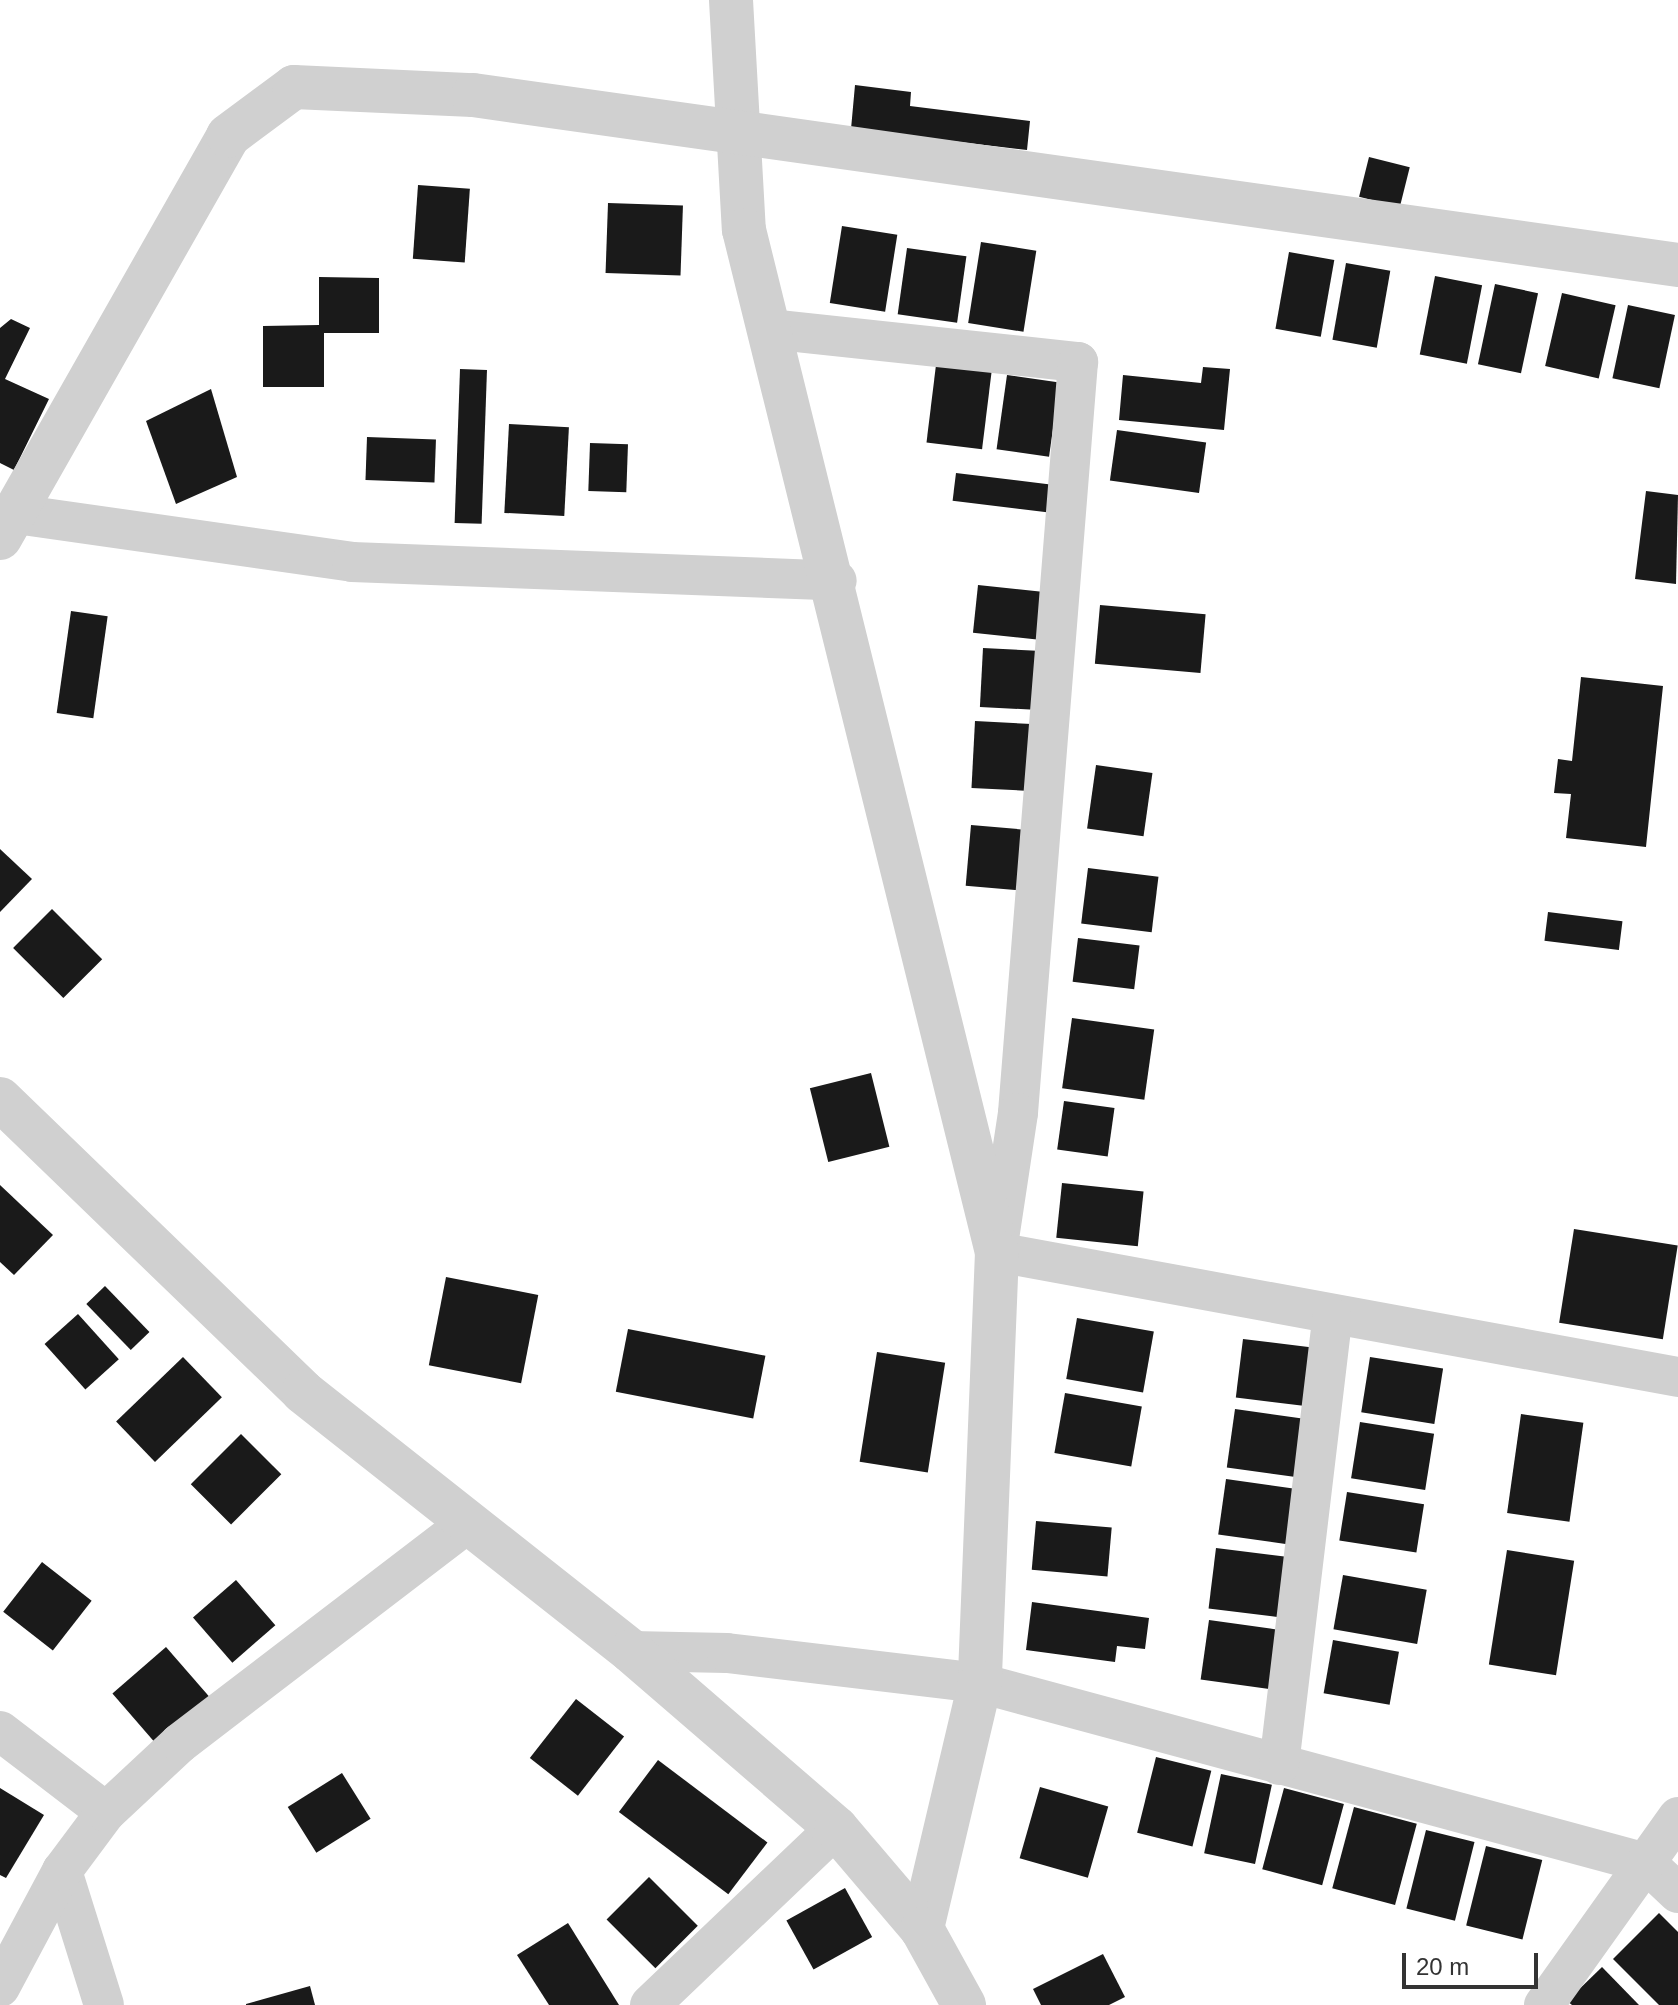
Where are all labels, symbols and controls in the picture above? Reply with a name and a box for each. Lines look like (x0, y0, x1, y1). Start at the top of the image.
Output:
scale bar (1406, 1937, 1542, 1987)
text: 20 m (1416, 1953, 1469, 1980)

